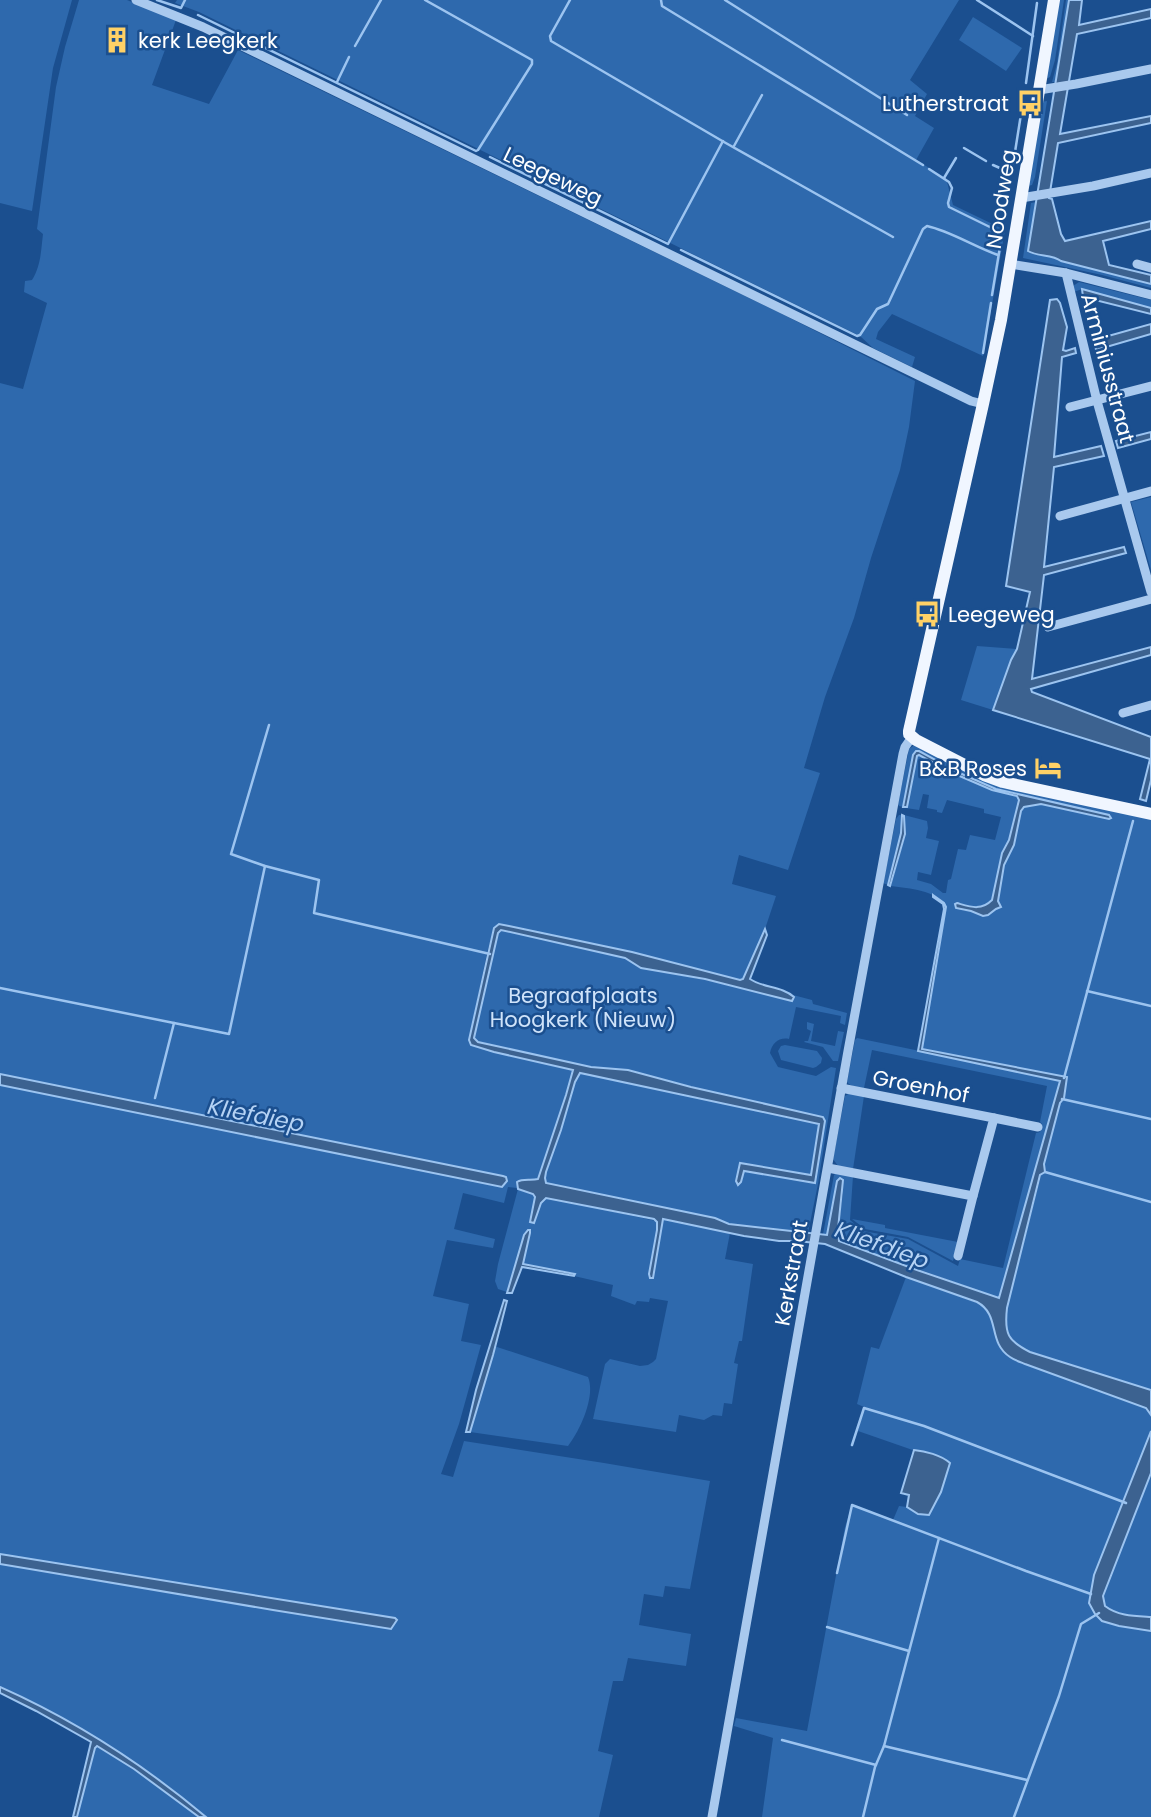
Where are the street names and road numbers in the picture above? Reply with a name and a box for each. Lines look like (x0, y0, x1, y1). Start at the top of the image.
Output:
street label: Leegeweg (499, 140, 607, 212)
street label: Noodweg (979, 147, 1023, 251)
street label: Arminiusstraat (1074, 290, 1142, 446)
street label: Groenhof (870, 1062, 972, 1110)
street label: Kerkstraat (767, 1218, 815, 1328)

